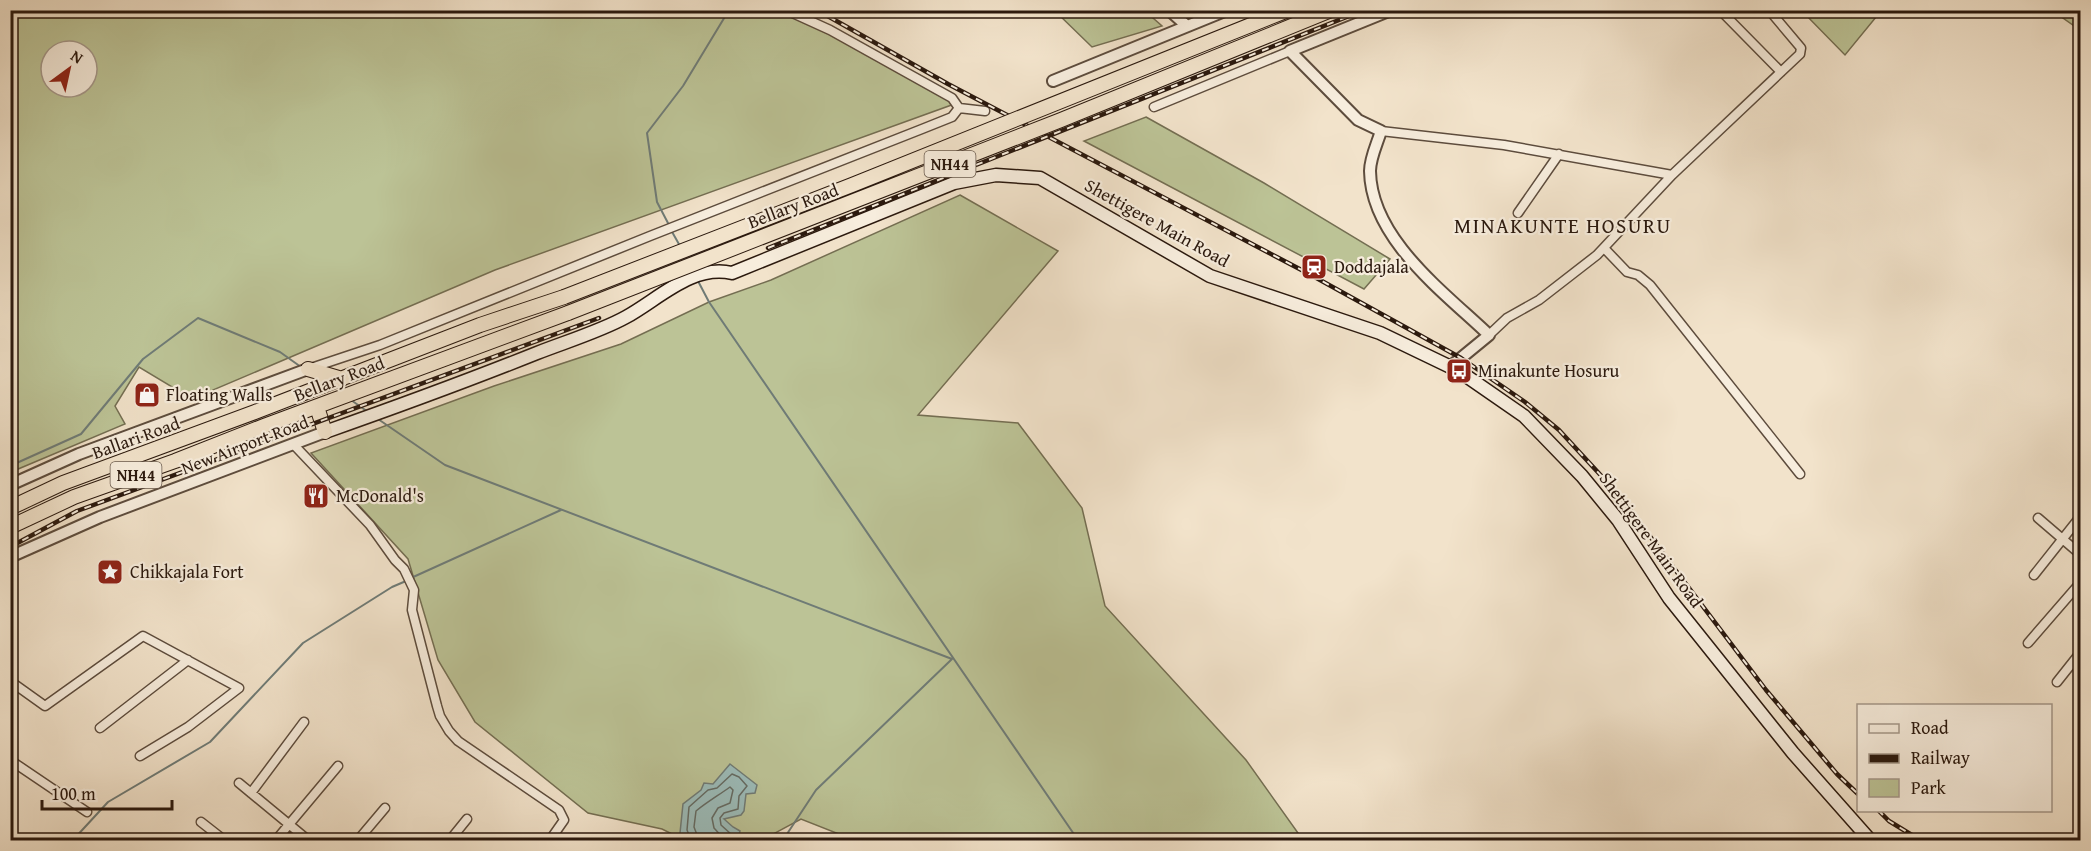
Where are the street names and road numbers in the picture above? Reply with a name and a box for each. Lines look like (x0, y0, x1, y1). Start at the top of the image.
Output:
road number: NH44 (924, 151, 976, 177)
street label: Shettigere Main Road (1080, 171, 1235, 274)
street label: Bellary Road (744, 176, 842, 235)
street label: Bellary Road (290, 349, 388, 408)
street label: New Airport Road (177, 408, 313, 481)
street label: Ballari Road (88, 409, 184, 466)
road number: NH44 (110, 462, 162, 488)
street label: Shettigere Main Road (1593, 466, 1710, 614)

